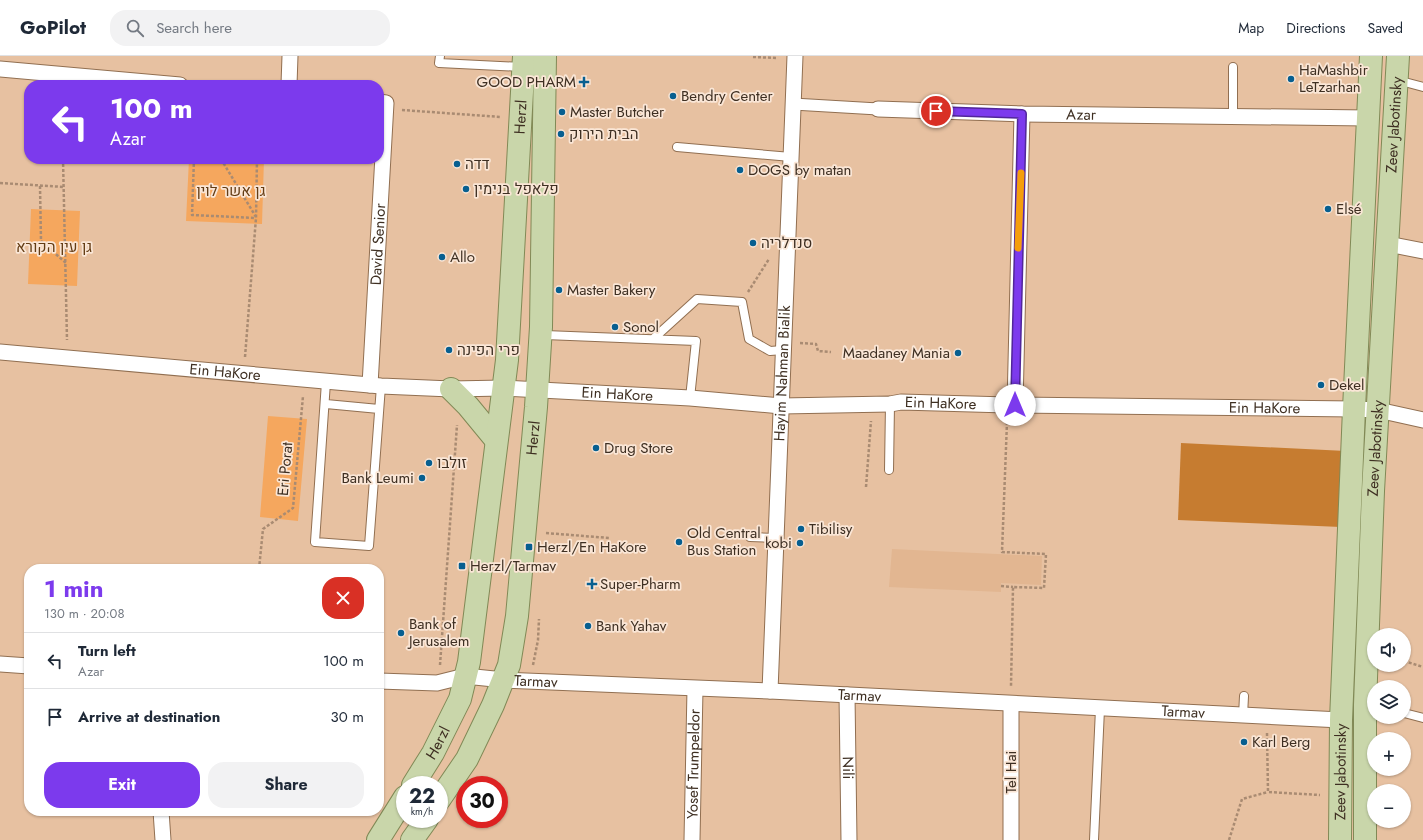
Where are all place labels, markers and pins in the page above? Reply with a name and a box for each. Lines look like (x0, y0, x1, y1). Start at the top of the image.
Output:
place label: HaMashbir LeTzarhan (1299, 59, 1369, 98)
place label: GOOD PHARM (477, 71, 576, 93)
marker: HaMashbir LeTzarhan (1286, 74, 1296, 84)
marker: GOOD PHARM (579, 77, 589, 87)
place label: Bendry Center (681, 85, 773, 107)
marker: Bendry Center (668, 91, 678, 101)
pin (919, 94, 953, 128)
place label: Master Butcher (570, 101, 665, 123)
marker: Master Butcher (557, 107, 567, 117)
place label: הבית הירוק (569, 123, 639, 145)
marker: הבית הירוק (556, 129, 566, 139)
place label: דדה (465, 153, 490, 175)
marker: דדה (452, 159, 462, 169)
place label: DOGS by matan (748, 159, 851, 181)
marker: DOGS by matan (735, 165, 745, 175)
place label: פלאפל בנימין (474, 178, 559, 200)
marker: פלאפל בנימין (461, 184, 471, 194)
place label: Elsé (1336, 198, 1362, 220)
marker: Elsé (1323, 204, 1333, 214)
place label: סנדלריה (761, 232, 812, 254)
marker: סנדלריה (748, 238, 758, 248)
place label: Allo (450, 246, 475, 268)
marker: Allo (437, 252, 447, 262)
place label: Master Bakery (567, 279, 656, 301)
marker: Master Bakery (554, 285, 564, 295)
place label: Sonol (623, 316, 659, 338)
marker: Sonol (610, 322, 620, 332)
place label: פרי הפינה (457, 339, 520, 361)
place label: Maadaney Mania (843, 342, 950, 364)
marker: פרי הפינה (444, 345, 454, 355)
marker: Maadaney Mania (953, 348, 963, 358)
place label: Dekel (1329, 374, 1364, 396)
marker: Dekel (1316, 380, 1326, 390)
place label: Drug Store (604, 437, 673, 459)
marker: Drug Store (591, 443, 601, 453)
place label: זולבו (437, 452, 467, 474)
marker: זולבו (424, 458, 434, 468)
place label: Bank Leumi (341, 467, 414, 489)
marker: Bank Leumi (417, 473, 427, 483)
place label: Tibilisy (809, 518, 853, 540)
place label: Old Central Bus Station (687, 522, 761, 561)
marker: Tibilisy (796, 524, 806, 534)
place label: kobi (765, 532, 792, 554)
place label: Herzl/En HaKore (537, 536, 647, 558)
marker: Old Central Bus Station (674, 537, 684, 547)
marker: kobi (795, 538, 805, 548)
marker: Herzl/En HaKore (524, 542, 534, 552)
place label: Herzl/Tarmav (470, 555, 556, 577)
marker: Herzl/Tarmav (457, 561, 467, 571)
place label: Super-Pharm (600, 573, 681, 595)
marker: Super-Pharm (587, 579, 597, 589)
place label: Bank of Jerusalem (407, 613, 469, 652)
place label: Bank Yahav (596, 615, 667, 637)
marker: Bank Yahav (583, 621, 593, 631)
marker: Bank of Jerusalem (396, 628, 406, 638)
place label: Karl Berg (1252, 731, 1310, 753)
marker: Karl Berg (1239, 737, 1249, 747)

